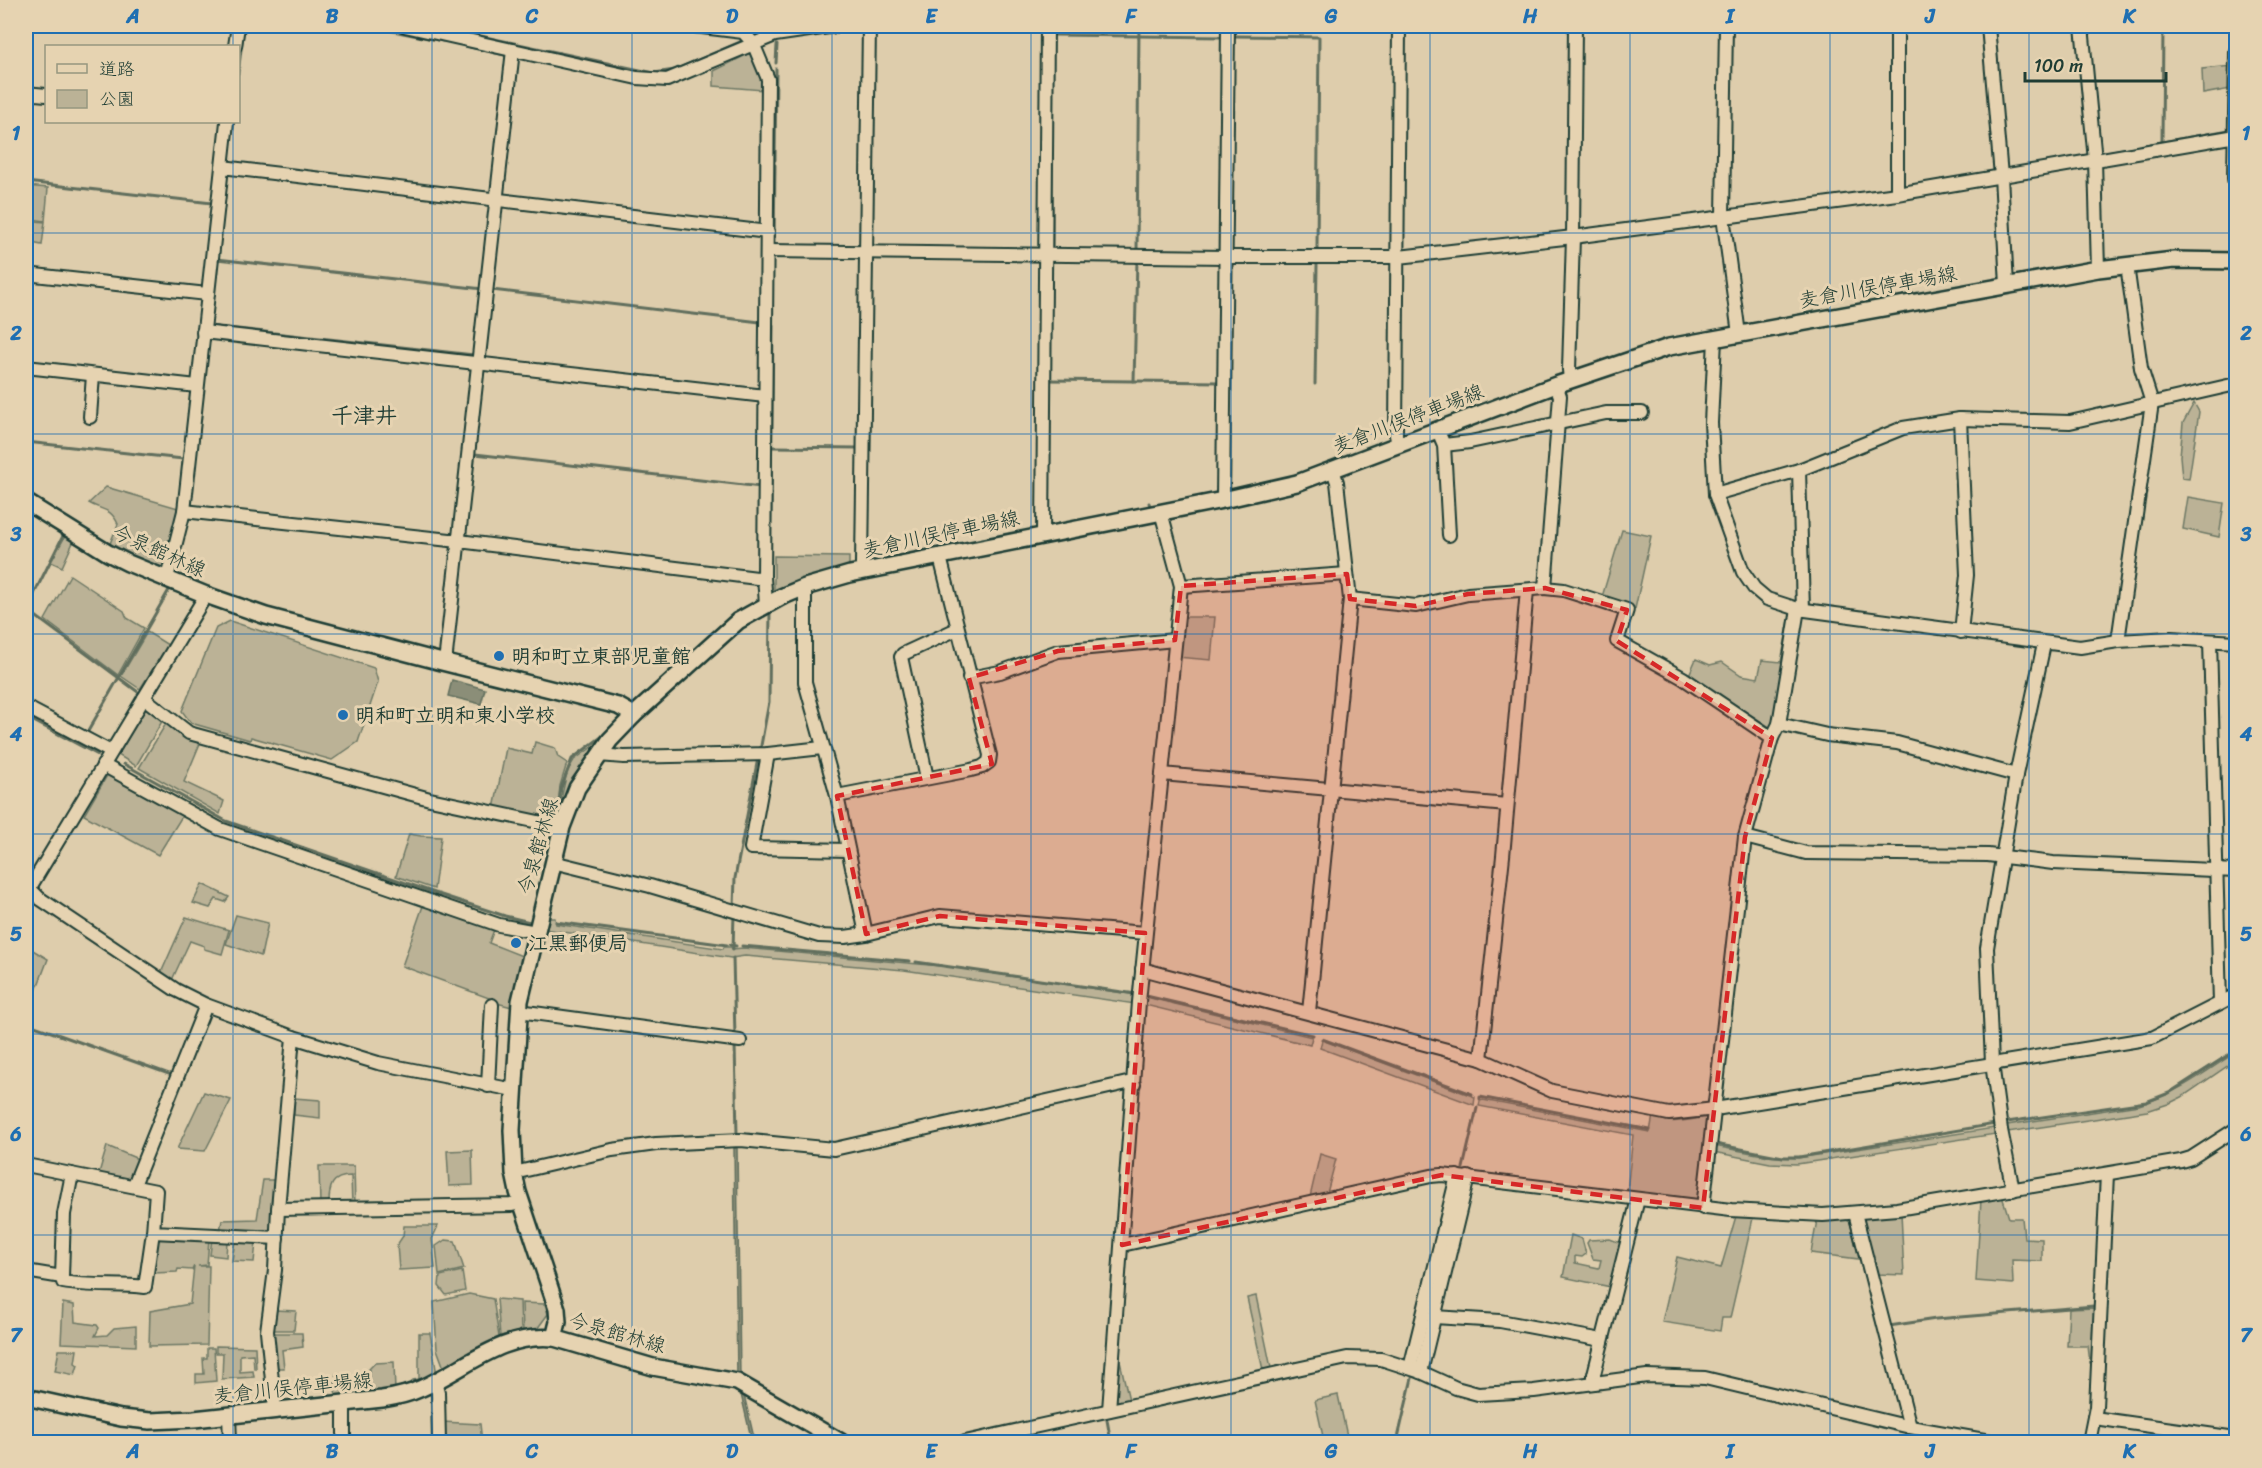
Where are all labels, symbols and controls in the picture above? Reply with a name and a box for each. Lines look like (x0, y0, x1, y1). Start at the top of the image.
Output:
text: A (125, 0, 140, 34)
text: B (326, 0, 339, 34)
text: C (525, 0, 539, 34)
text: D (726, 0, 739, 34)
text: E (925, 0, 938, 34)
text: F (1125, 0, 1138, 34)
text: G (1324, 0, 1338, 34)
text: H (1522, 0, 1538, 34)
text: I (1725, 0, 1736, 34)
text: J (1924, 0, 1936, 34)
text: K (2122, 0, 2137, 34)
legend (45, 45, 240, 123)
scale bar (2025, 45, 2166, 83)
text: 100 m (2034, 50, 2083, 82)
text: 道路 (99, 53, 135, 85)
text: 公園 (99, 83, 135, 115)
text: 1 (12, 116, 21, 151)
text: 1 (2242, 116, 2251, 151)
street label: 麦倉川俣停車場線 (1796, 256, 1960, 318)
text: 2 (9, 316, 22, 351)
text: 2 (2239, 316, 2252, 351)
street label: 麦倉川俣停車場線 (1327, 374, 1489, 464)
district label: 千津井 (331, 396, 397, 435)
street label: 麦倉川俣停車場線 (859, 500, 1023, 568)
street label: 今泉館林線 (106, 515, 212, 587)
text: 3 (10, 517, 22, 552)
text: 3 (2240, 517, 2252, 552)
place label: 明和町立東部児童館 (511, 639, 691, 674)
marker: 明和町立東部児童館 (492, 649, 506, 663)
place label: 明和町立明和東小学校 (355, 698, 555, 733)
marker: 明和町立明和東小学校 (336, 708, 350, 722)
text: 4 (9, 717, 23, 752)
text: 4 (2239, 717, 2253, 752)
street label: 今泉館林線 (507, 793, 569, 899)
text: 5 (10, 917, 22, 952)
text: 5 (2240, 917, 2252, 952)
place label: 江黒郵便局 (528, 926, 628, 961)
marker: 江黒郵便局 (509, 936, 523, 950)
text: 6 (9, 1117, 22, 1152)
text: 6 (2239, 1117, 2252, 1152)
street label: 今泉館林線 (564, 1302, 670, 1364)
text: 7 (10, 1318, 23, 1353)
text: 7 (2240, 1318, 2253, 1353)
street label: 麦倉川俣停車場線 (212, 1362, 374, 1414)
text: A (125, 1434, 140, 1468)
text: B (326, 1434, 339, 1468)
text: C (525, 1434, 539, 1468)
text: D (726, 1434, 739, 1468)
text: E (925, 1434, 938, 1468)
text: F (1125, 1434, 1138, 1468)
text: G (1324, 1434, 1338, 1468)
text: H (1522, 1434, 1538, 1468)
text: I (1725, 1434, 1736, 1468)
text: J (1924, 1434, 1936, 1468)
text: K (2122, 1434, 2137, 1468)

